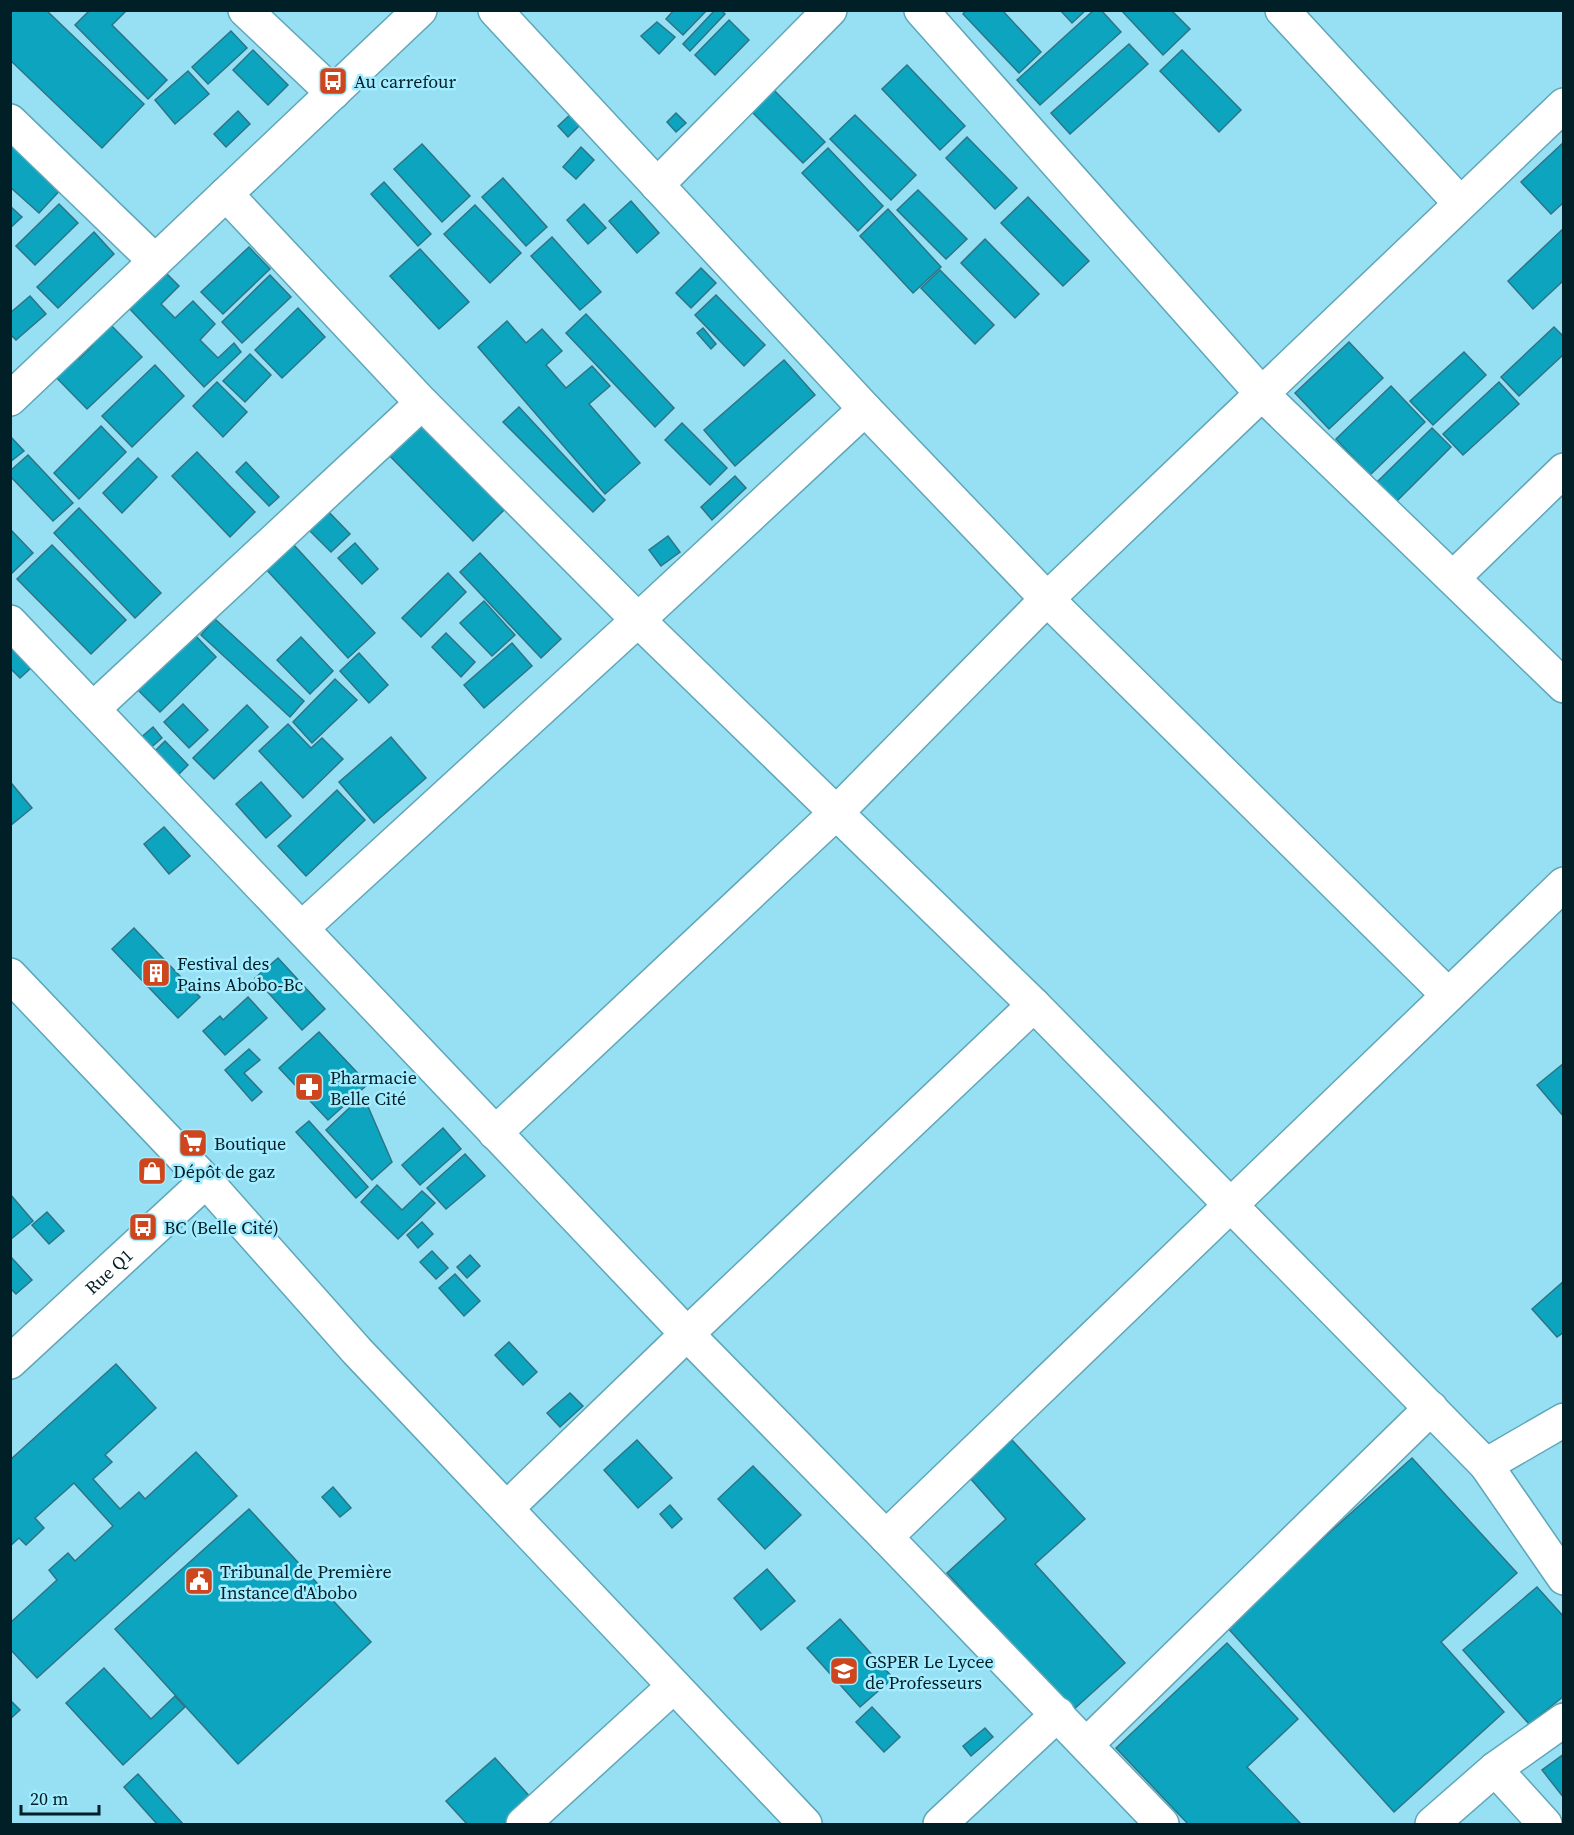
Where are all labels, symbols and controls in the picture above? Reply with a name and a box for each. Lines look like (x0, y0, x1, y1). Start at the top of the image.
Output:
bus stop icon: Au carrefour (317, 65, 349, 97)
place label: Au carrefour (354, 69, 456, 94)
place label: Festival des Pains Abobo-Bc (177, 951, 303, 997)
building icon: Festival des Pains Abobo-Bc (140, 957, 172, 989)
place label: Pharmacie Belle Cité (330, 1065, 417, 1111)
pharmacy icon: Pharmacie Belle Cité (293, 1071, 325, 1103)
supermarket icon: Boutique (177, 1127, 209, 1159)
place label: Boutique (214, 1131, 286, 1156)
shop icon: Dépôt de gaz (136, 1155, 168, 1187)
place label: Dépôt de gaz (173, 1159, 275, 1184)
bus stop icon: BC (Belle Cité) (127, 1211, 159, 1243)
place label: BC (Belle Cité) (164, 1215, 279, 1240)
street label: Rue Q1 (79, 1243, 138, 1300)
place label: Tribunal de Première Instance d'Abobo (220, 1559, 392, 1605)
public building icon: Tribunal de Première Instance d'Abobo (183, 1565, 215, 1597)
place label: GSPER Le Lycee de Professeurs (865, 1649, 994, 1695)
school or university icon: GSPER Le Lycee de Professeurs (828, 1655, 860, 1687)
scale bar (21, 1778, 99, 1816)
text: 20 m (30, 1786, 68, 1811)

